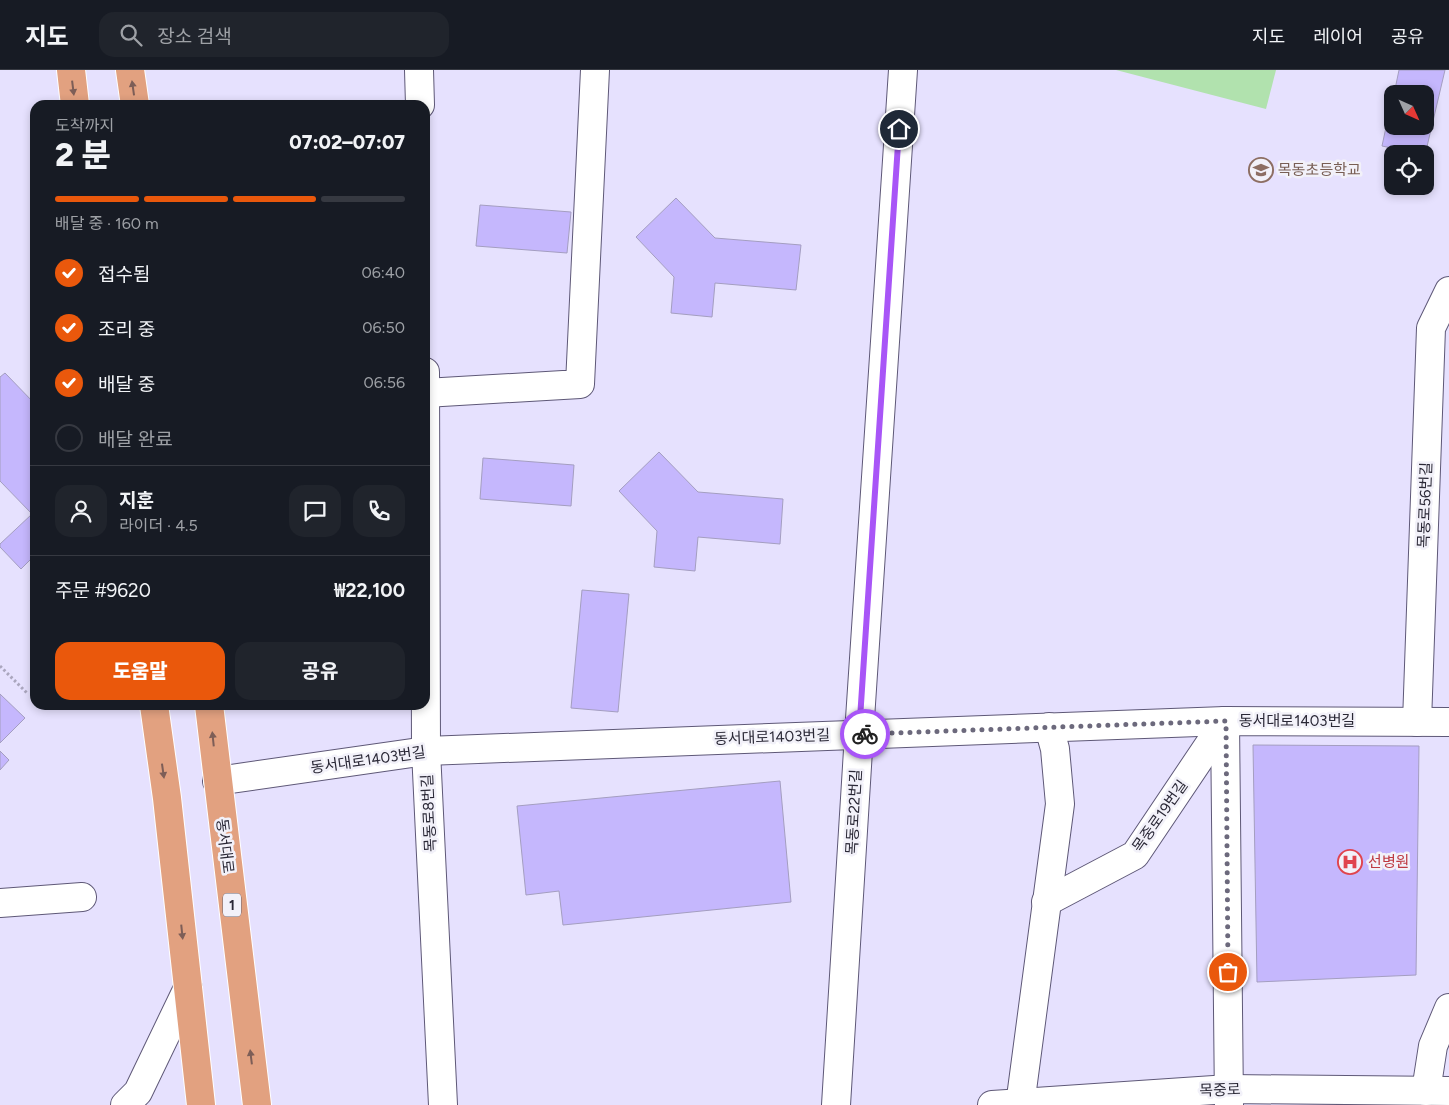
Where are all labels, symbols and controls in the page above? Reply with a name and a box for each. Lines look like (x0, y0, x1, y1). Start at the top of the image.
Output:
search box (99, 12, 449, 57)
icon: search (117, 21, 145, 49)
text: 지도 (25, 22, 69, 51)
text: 장소 검색 (157, 25, 232, 48)
text: 지도 (1252, 26, 1285, 48)
text: 레이어 (1313, 26, 1363, 48)
text: 공유 (1391, 26, 1424, 48)
one-way arrow (129, 79, 137, 95)
one-way arrow (69, 80, 77, 96)
north arrow (1384, 85, 1434, 135)
map controls (1384, 85, 1434, 195)
pin (878, 108, 920, 150)
icon: home (885, 115, 913, 143)
text: 도착까지 (55, 116, 114, 135)
text: 07:02–07:07 (289, 131, 405, 154)
text: 2 분 (55, 136, 111, 174)
button: locate (1384, 145, 1434, 195)
school or university icon: 목동초등학교 (1248, 157, 1274, 183)
place label: 목동초등학교 (1278, 161, 1361, 179)
text: 배달 중 · 160 m (55, 214, 159, 233)
icon: check (55, 259, 83, 287)
text: 접수됨 (98, 263, 150, 286)
text: 06:40 (361, 263, 405, 282)
icon: check (55, 314, 83, 342)
text: 조리 중 (98, 318, 155, 341)
text: 06:50 (362, 318, 405, 337)
icon: check (55, 369, 83, 397)
text: 배달 중 (98, 373, 155, 396)
text: 06:56 (363, 373, 405, 392)
text: 배달 완료 (98, 428, 173, 451)
street label: 목동로56번길 (1415, 462, 1435, 548)
button: person (55, 485, 107, 537)
button: chat (289, 485, 341, 537)
button: phone (353, 485, 405, 537)
text: 지훈 (119, 489, 154, 512)
text: 라이더 · 4.5 (119, 516, 198, 535)
text: 주문 #9620 (55, 579, 151, 602)
text: ₩22,100 (334, 579, 405, 602)
button: 도움말 (55, 642, 225, 700)
button: 공유 (235, 642, 405, 700)
courier (840, 709, 890, 759)
street label: 동서대로1403번길 (1239, 712, 1355, 730)
icon: bike (851, 720, 879, 748)
street label: 동서대로1403번길 (714, 726, 830, 748)
one-way arrow (209, 731, 217, 747)
street label: 동서대로1403번길 (309, 743, 427, 777)
one-way arrow (159, 763, 167, 779)
street label: 목동로22번길 (843, 769, 865, 855)
street label: 목동로8번길 (418, 773, 440, 853)
street label: 목중로19번길 (1129, 777, 1191, 855)
street label: 동서대로 (213, 818, 237, 874)
hospital icon: 선병원 (1337, 849, 1363, 875)
place label: 선병원 (1368, 853, 1409, 871)
road number: 1 (223, 894, 241, 916)
one-way arrow (178, 924, 186, 940)
pin (1207, 951, 1249, 993)
icon: bag (1214, 958, 1242, 986)
one-way arrow (247, 1048, 255, 1064)
street label: 목중로 (1199, 1080, 1241, 1100)

